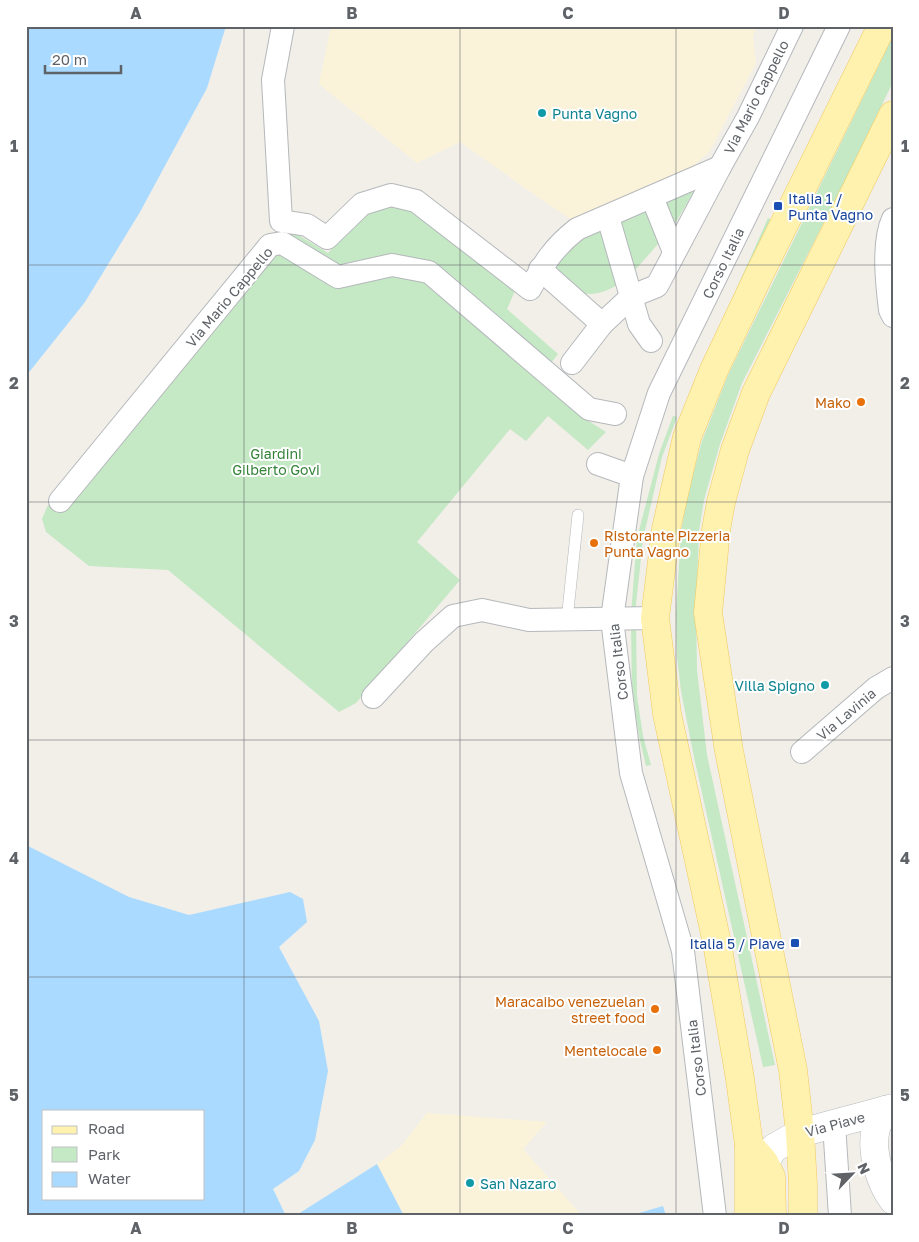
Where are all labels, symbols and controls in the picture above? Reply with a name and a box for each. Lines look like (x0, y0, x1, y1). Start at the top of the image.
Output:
text: A (130, 3, 142, 23)
text: B (346, 3, 358, 23)
text: C (562, 3, 574, 23)
text: D (778, 3, 790, 23)
street label: Via Mario Cappello (720, 37, 792, 157)
scale bar (45, 42, 121, 74)
text: 20 m (52, 50, 87, 68)
place label: Punta Vagno (552, 105, 637, 122)
marker: Punta Vagno (536, 107, 548, 119)
text: 1 (10, 136, 18, 156)
text: 1 (901, 136, 909, 156)
place label: Italia 1 / Punta Vagno (788, 190, 873, 223)
marker: Italia 1 / Punta Vagno (772, 200, 784, 212)
street label: Corso Italia (699, 225, 747, 301)
street label: Via Mario Cappello (182, 243, 276, 351)
text: 2 (9, 373, 19, 393)
text: 2 (900, 373, 910, 393)
place label: Mako (815, 394, 851, 411)
marker: Mako (855, 396, 867, 408)
park label: Giardini Gilberto Govi (232, 445, 320, 478)
place label: Ristorante Pizzeria Punta Vagno (604, 527, 730, 560)
marker: Ristorante Pizzeria Punta Vagno (588, 537, 600, 549)
text: 3 (9, 611, 19, 631)
text: 3 (900, 611, 910, 631)
street label: Corso Italia (605, 623, 631, 701)
place label: Villa Spigno (735, 677, 815, 694)
marker: Villa Spigno (819, 679, 831, 691)
street label: Via Lavinia (813, 684, 879, 744)
text: 4 (9, 848, 19, 868)
text: 4 (900, 848, 910, 868)
place label: Italia 5 / Piave (689, 935, 785, 952)
marker: Italia 5 / Piave (789, 937, 801, 949)
place label: Maracaibo venezuelan street food (495, 993, 645, 1026)
marker: Maracaibo venezuelan street food (649, 1003, 661, 1015)
street label: Corso Italia (683, 1019, 709, 1097)
place label: Mentelocale (564, 1042, 647, 1059)
marker: Mentelocale (651, 1044, 663, 1056)
text: 5 (9, 1085, 19, 1105)
text: 5 (900, 1085, 910, 1105)
street label: Via Piave (803, 1108, 867, 1140)
legend (42, 1110, 205, 1200)
text: Road (88, 1119, 125, 1137)
text: Park (88, 1145, 121, 1163)
north arrow (826, 1150, 876, 1200)
text: N (854, 1160, 874, 1177)
text: Water (88, 1169, 131, 1187)
place label: San Nazaro (480, 1175, 556, 1192)
marker: San Nazaro (464, 1177, 476, 1189)
text: A (130, 1218, 142, 1238)
text: B (346, 1218, 358, 1238)
text: C (562, 1218, 574, 1238)
text: D (778, 1218, 790, 1238)

